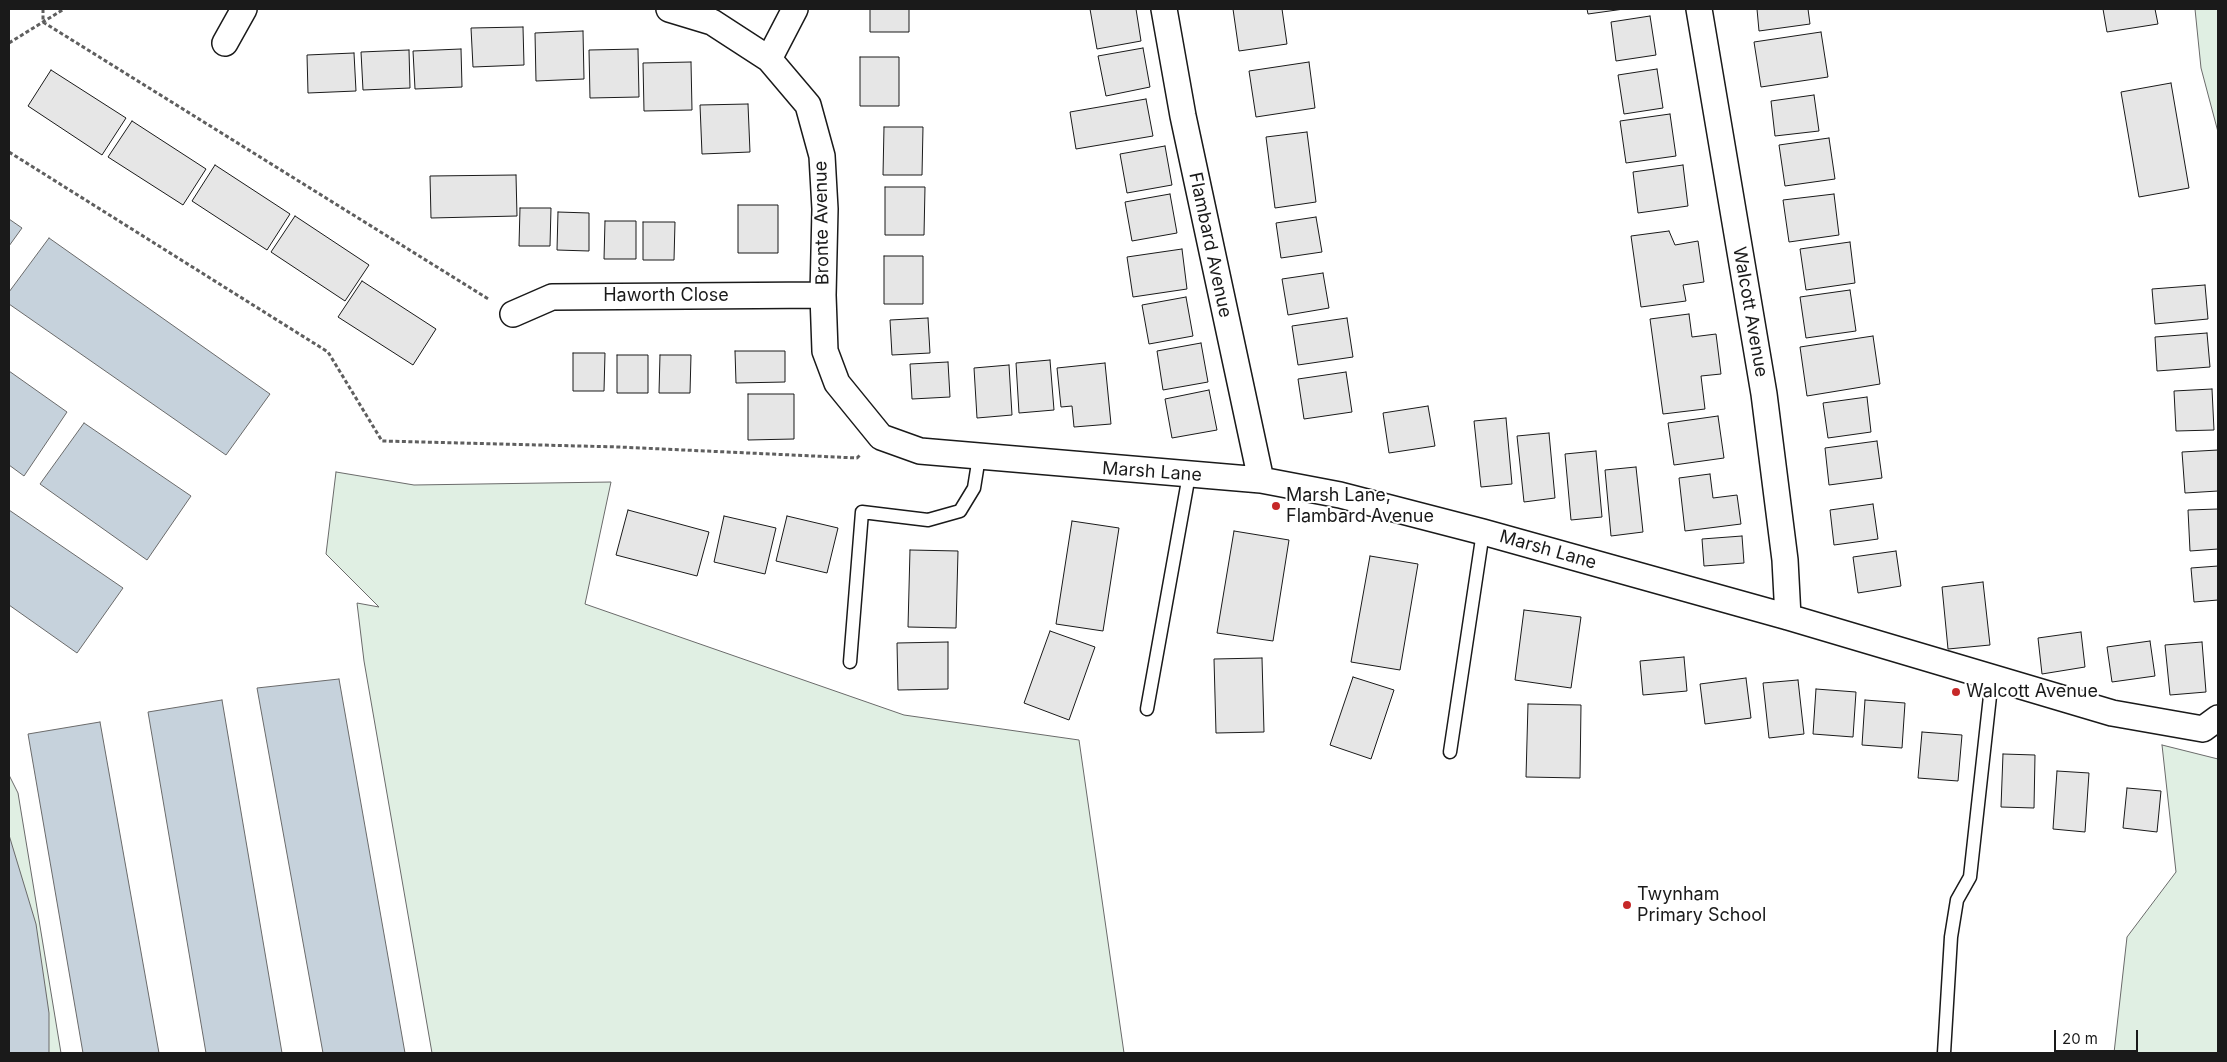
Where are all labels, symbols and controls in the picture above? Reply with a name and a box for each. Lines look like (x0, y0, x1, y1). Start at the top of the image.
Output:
street label: Bronte Avenue (810, 161, 834, 285)
street label: Flambard Avenue (1184, 170, 1236, 320)
street label: Walcott Avenue (1728, 245, 1772, 379)
street label: Haworth Close (603, 285, 729, 307)
street label: Marsh Lane (1101, 458, 1203, 486)
place label: Marsh Lane, Flambard Avenue (1286, 485, 1434, 528)
marker: Marsh Lane, Flambard Avenue (1270, 500, 1282, 512)
street label: Marsh Lane (1497, 526, 1599, 574)
place label: Walcott Avenue (1966, 681, 2098, 703)
marker: Walcott Avenue (1950, 686, 1962, 698)
place label: Twynham Primary School (1637, 884, 1766, 926)
marker: Twynham Primary School (1621, 899, 1633, 911)
scale bar (2057, 1020, 2141, 1052)
text: 20 m (2062, 1029, 2098, 1048)

